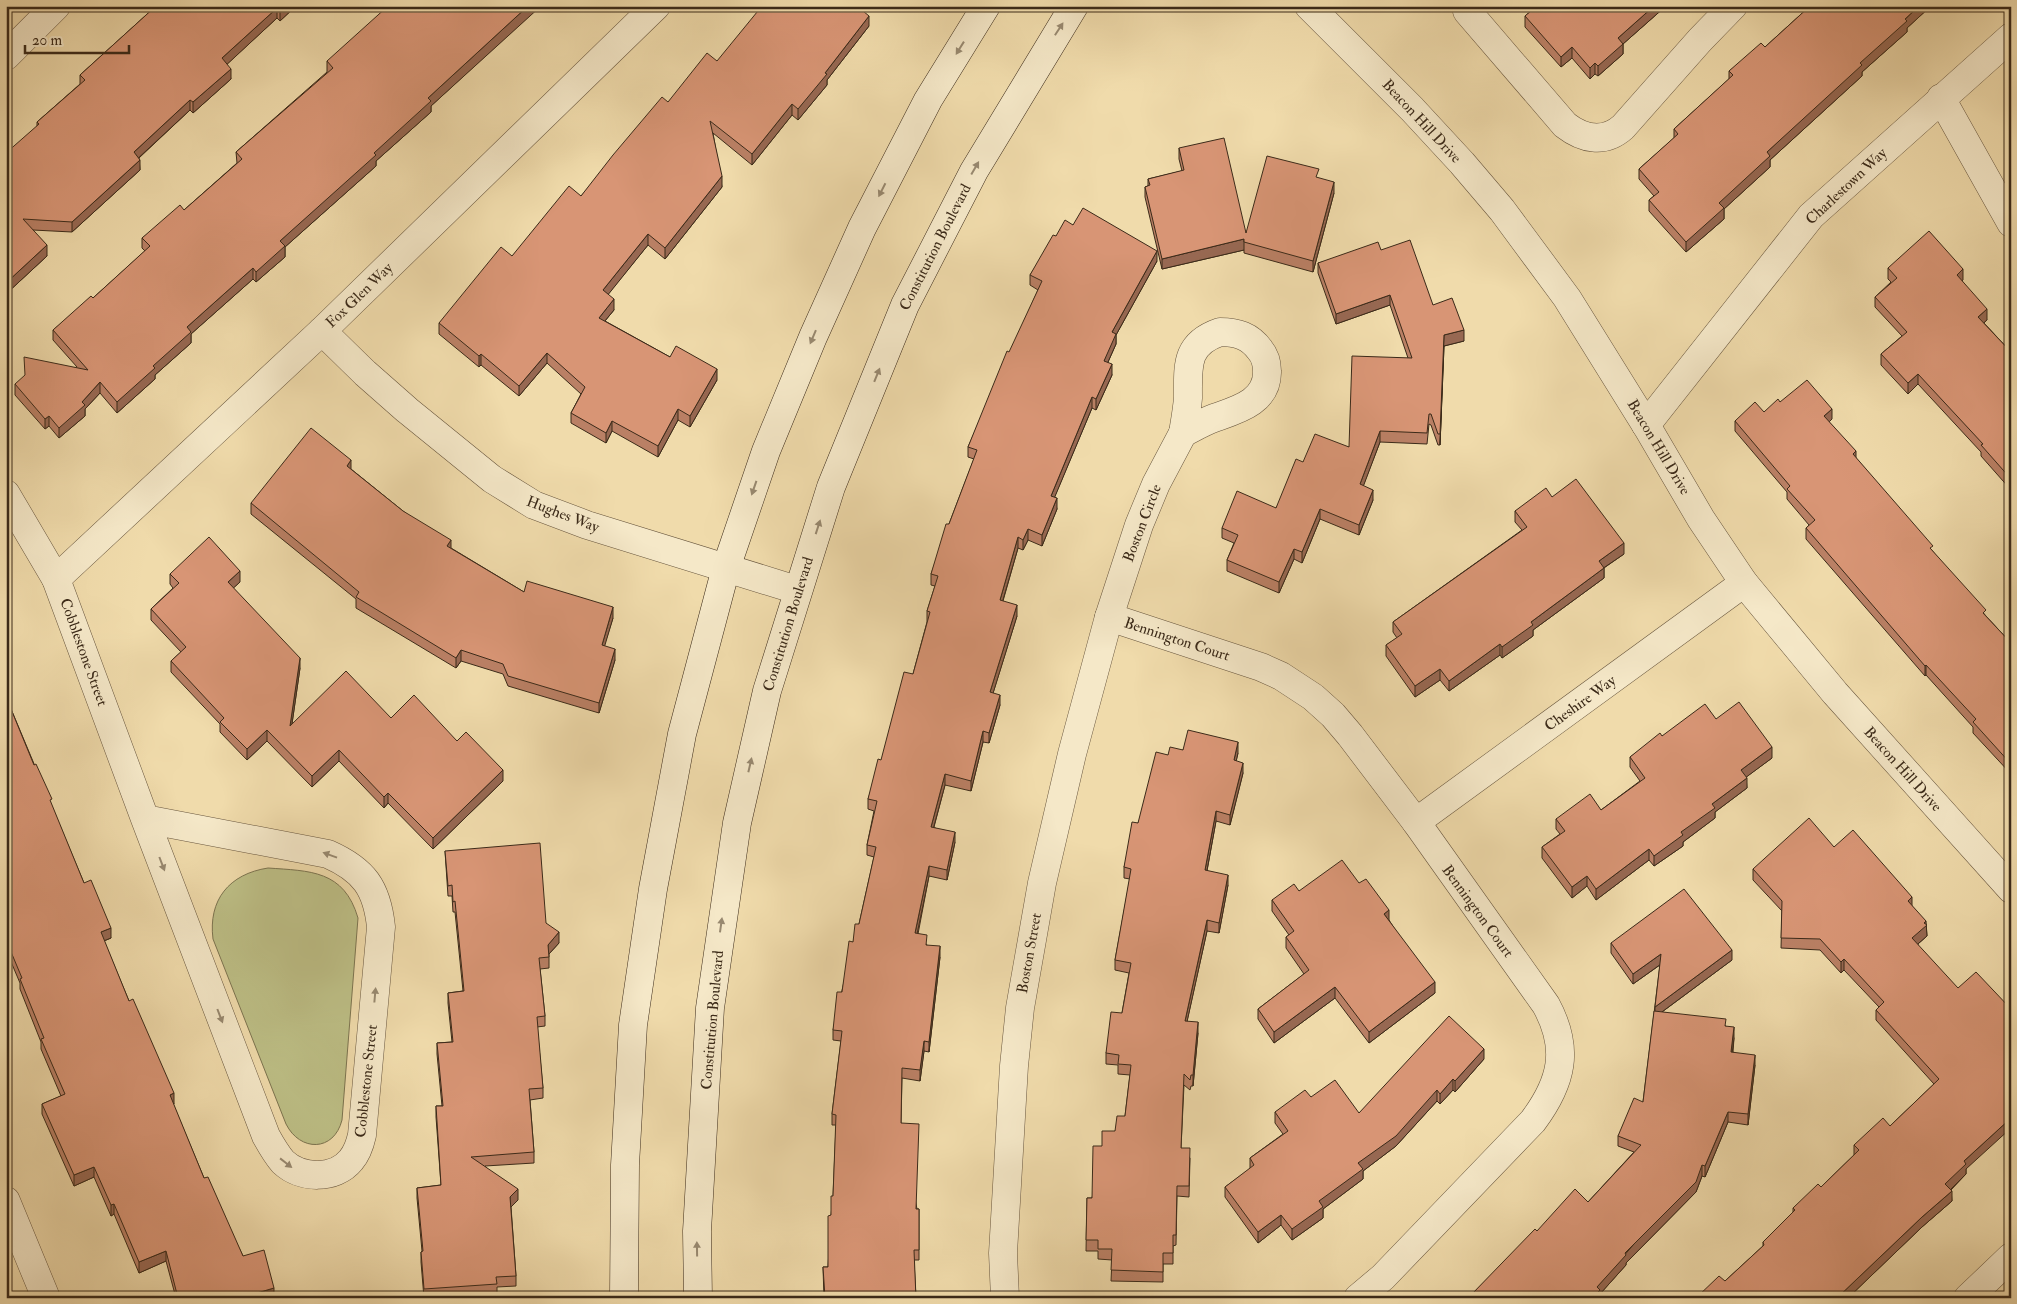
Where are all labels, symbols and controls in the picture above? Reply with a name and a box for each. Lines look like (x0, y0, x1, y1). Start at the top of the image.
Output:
scale bar (25, 22, 129, 54)
one-way arrow (1054, 22, 1064, 36)
text: 20 m (32, 31, 62, 50)
one-way arrow (956, 41, 965, 54)
street label: Beacon Hill Drive (1378, 75, 1465, 167)
street label: Charlestown Way (1802, 144, 1891, 229)
one-way arrow (971, 162, 980, 175)
street label: Constitution Boulevard (895, 180, 976, 314)
one-way arrow (878, 183, 886, 197)
street label: Fox Glen Way (322, 258, 397, 332)
one-way arrow (809, 330, 817, 344)
one-way arrow (873, 368, 881, 382)
street label: Beacon Hill Drive (1623, 396, 1694, 498)
one-way arrow (749, 481, 757, 496)
street label: Boston Circle (1119, 482, 1166, 565)
street label: Hughes Way (524, 492, 602, 537)
one-way arrow (815, 519, 823, 534)
street label: Constitution Boulevard (759, 554, 818, 694)
street label: Cobblestone Street (55, 596, 112, 709)
street label: Bennington Court (1122, 613, 1232, 666)
street label: Cheshire Way (1541, 671, 1620, 736)
street label: Beacon Hill Drive (1859, 723, 1946, 816)
one-way arrow (746, 758, 754, 773)
one-way arrow (323, 851, 338, 859)
one-way arrow (158, 857, 166, 872)
street label: Bennington Court (1438, 861, 1518, 961)
street label: Boston Street (1013, 911, 1046, 995)
one-way arrow (718, 917, 726, 933)
street label: Constitution Boulevard (697, 949, 728, 1090)
one-way arrow (371, 987, 379, 1003)
one-way arrow (216, 1009, 224, 1024)
street label: Cobblestone Street (351, 1024, 382, 1138)
one-way arrow (279, 1157, 292, 1168)
one-way arrow (693, 1241, 701, 1257)

